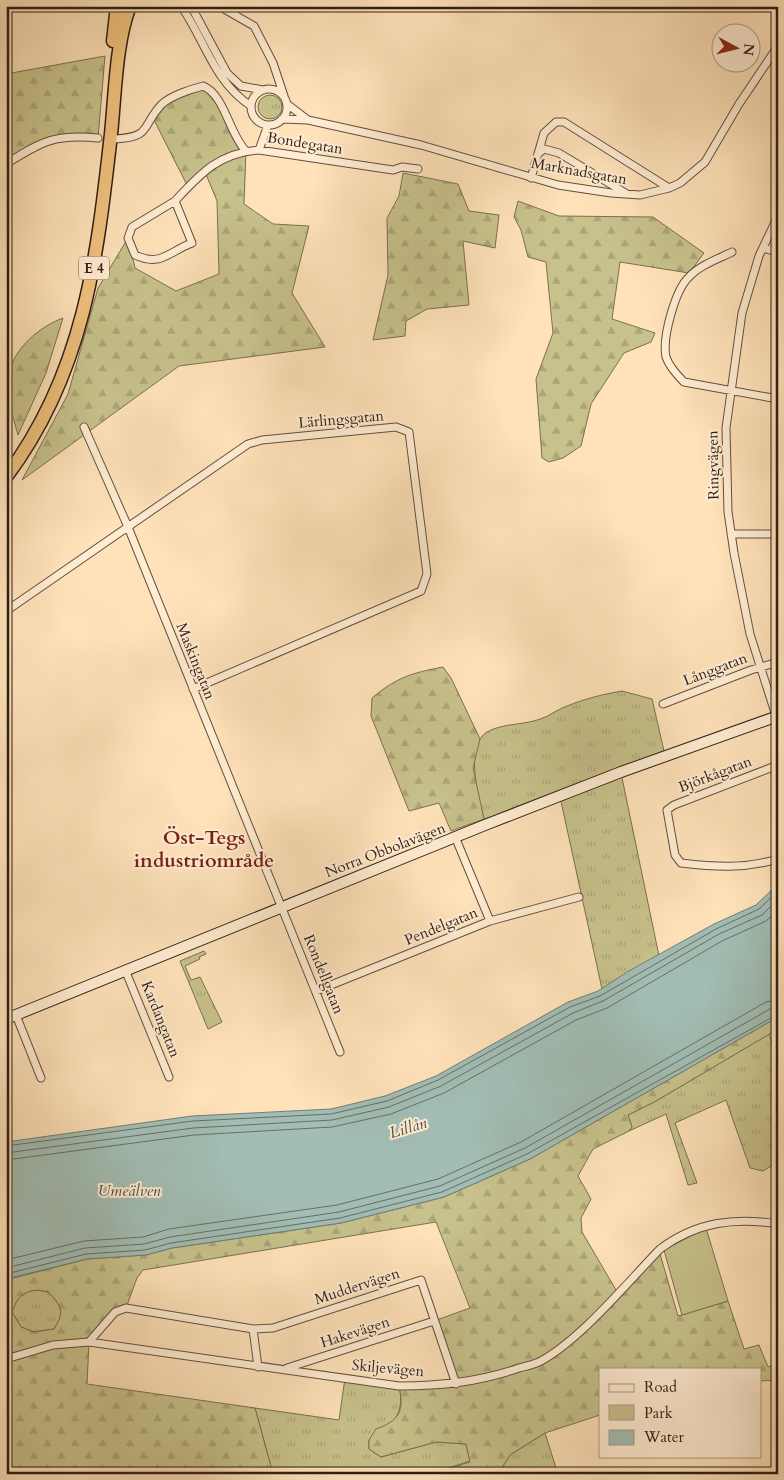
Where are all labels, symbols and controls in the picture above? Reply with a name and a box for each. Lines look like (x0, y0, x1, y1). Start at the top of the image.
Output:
north arrow (712, 22, 762, 72)
text: N (738, 42, 759, 57)
street label: Bondegatan (266, 127, 345, 159)
street label: Marknadsgatan (530, 153, 629, 189)
road number: E 4 (79, 256, 109, 280)
street label: Lärlingsgatan (297, 405, 385, 433)
street label: Ringvägen (702, 430, 724, 500)
street label: Maskingatan (172, 620, 221, 703)
street label: Långgatan (680, 647, 750, 690)
street label: Björkågatan (675, 751, 755, 797)
street label: Norra Obbolavägen (322, 818, 449, 882)
district label: Öst-Tegs industriområde (134, 824, 274, 874)
street label: Pendelgatan (401, 902, 481, 950)
street label: Rondellgatan (299, 931, 349, 1017)
street label: Kardangatan (137, 978, 186, 1061)
water label: Lillån (387, 1112, 430, 1144)
water label: Umeälven (97, 1180, 161, 1202)
street label: Muddervägen (312, 1263, 403, 1309)
street label: Hakevägen (318, 1311, 393, 1353)
street label: Skiljevägen (351, 1355, 425, 1381)
legend (599, 1368, 762, 1458)
text: Road (644, 1377, 677, 1397)
text: Park (644, 1403, 673, 1423)
text: Water (643, 1427, 685, 1447)

